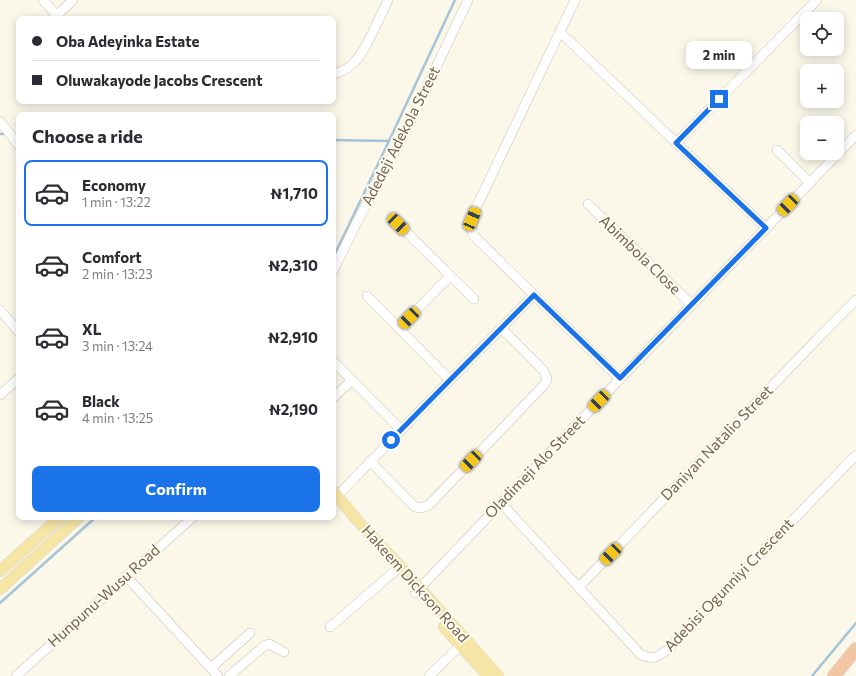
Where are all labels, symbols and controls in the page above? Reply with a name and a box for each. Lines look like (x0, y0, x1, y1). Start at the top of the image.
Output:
map controls (800, 12, 844, 160)
button: locate (800, 12, 844, 56)
text: Oba Adeyinka Estate (56, 32, 199, 50)
callout: 2 min (686, 41, 752, 69)
text: 2 min (703, 47, 735, 63)
street label: Adedeji Adekola Street (357, 63, 443, 208)
button: + (800, 64, 844, 108)
text: Oluwakayode Jacobs Crescent (56, 71, 263, 89)
route end (710, 90, 728, 108)
button: − (800, 116, 844, 160)
text: Choose a ride (32, 125, 143, 147)
icon: car (34, 175, 70, 211)
text: Economy (82, 176, 146, 194)
text: ₦1,710 (270, 184, 318, 202)
car (775, 192, 801, 218)
text: 1 min · 13:22 (82, 194, 151, 210)
car (462, 206, 482, 232)
car (385, 211, 411, 237)
street label: Abimbola Close (596, 211, 685, 298)
icon: car (34, 247, 70, 283)
text: Comfort (82, 248, 142, 266)
text: ₦2,310 (268, 256, 318, 274)
text: 2 min · 13:23 (82, 266, 153, 282)
car (396, 305, 422, 331)
icon: car (34, 319, 70, 355)
text: XL (82, 320, 101, 338)
text: ₦2,910 (268, 328, 318, 346)
text: 3 min · 13:24 (82, 338, 153, 354)
street label: Daniyan Natalio Street (657, 381, 776, 504)
car (586, 388, 612, 414)
icon: car (34, 391, 70, 427)
text: Black (82, 392, 120, 410)
text: ₦2,190 (269, 400, 318, 418)
text: 4 min · 13:25 (82, 410, 153, 426)
street label: Oladimeji Alo Street (480, 411, 588, 522)
route start (382, 431, 400, 449)
car (458, 448, 484, 474)
button: Confirm (32, 466, 320, 512)
street label: Adebisi Ogunniyi Crescent (660, 514, 797, 655)
street label: Hakeem Dickson Road (358, 521, 473, 646)
street label: Hunpunu-Wusu Road (44, 540, 163, 650)
car (598, 541, 624, 567)

